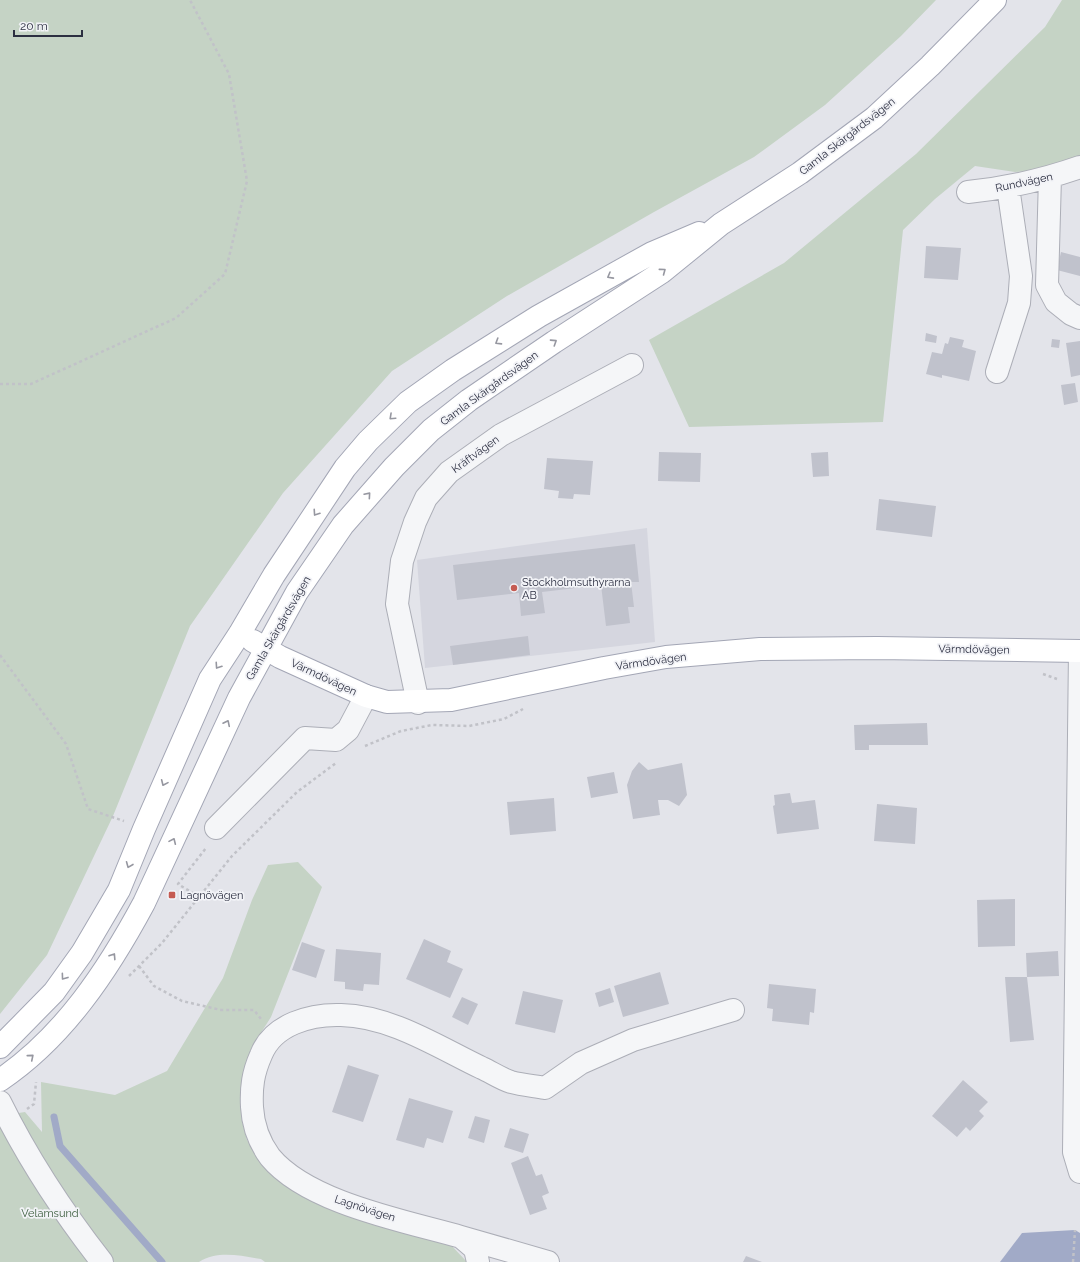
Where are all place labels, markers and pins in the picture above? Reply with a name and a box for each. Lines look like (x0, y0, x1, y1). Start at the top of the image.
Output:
place label: Stockholmsuthyrarna AB (522, 576, 631, 602)
marker: Stockholmsuthyrarna AB (509, 583, 519, 593)
place label: Lagnövägen (180, 889, 243, 902)
marker: Lagnövägen (167, 890, 177, 900)

